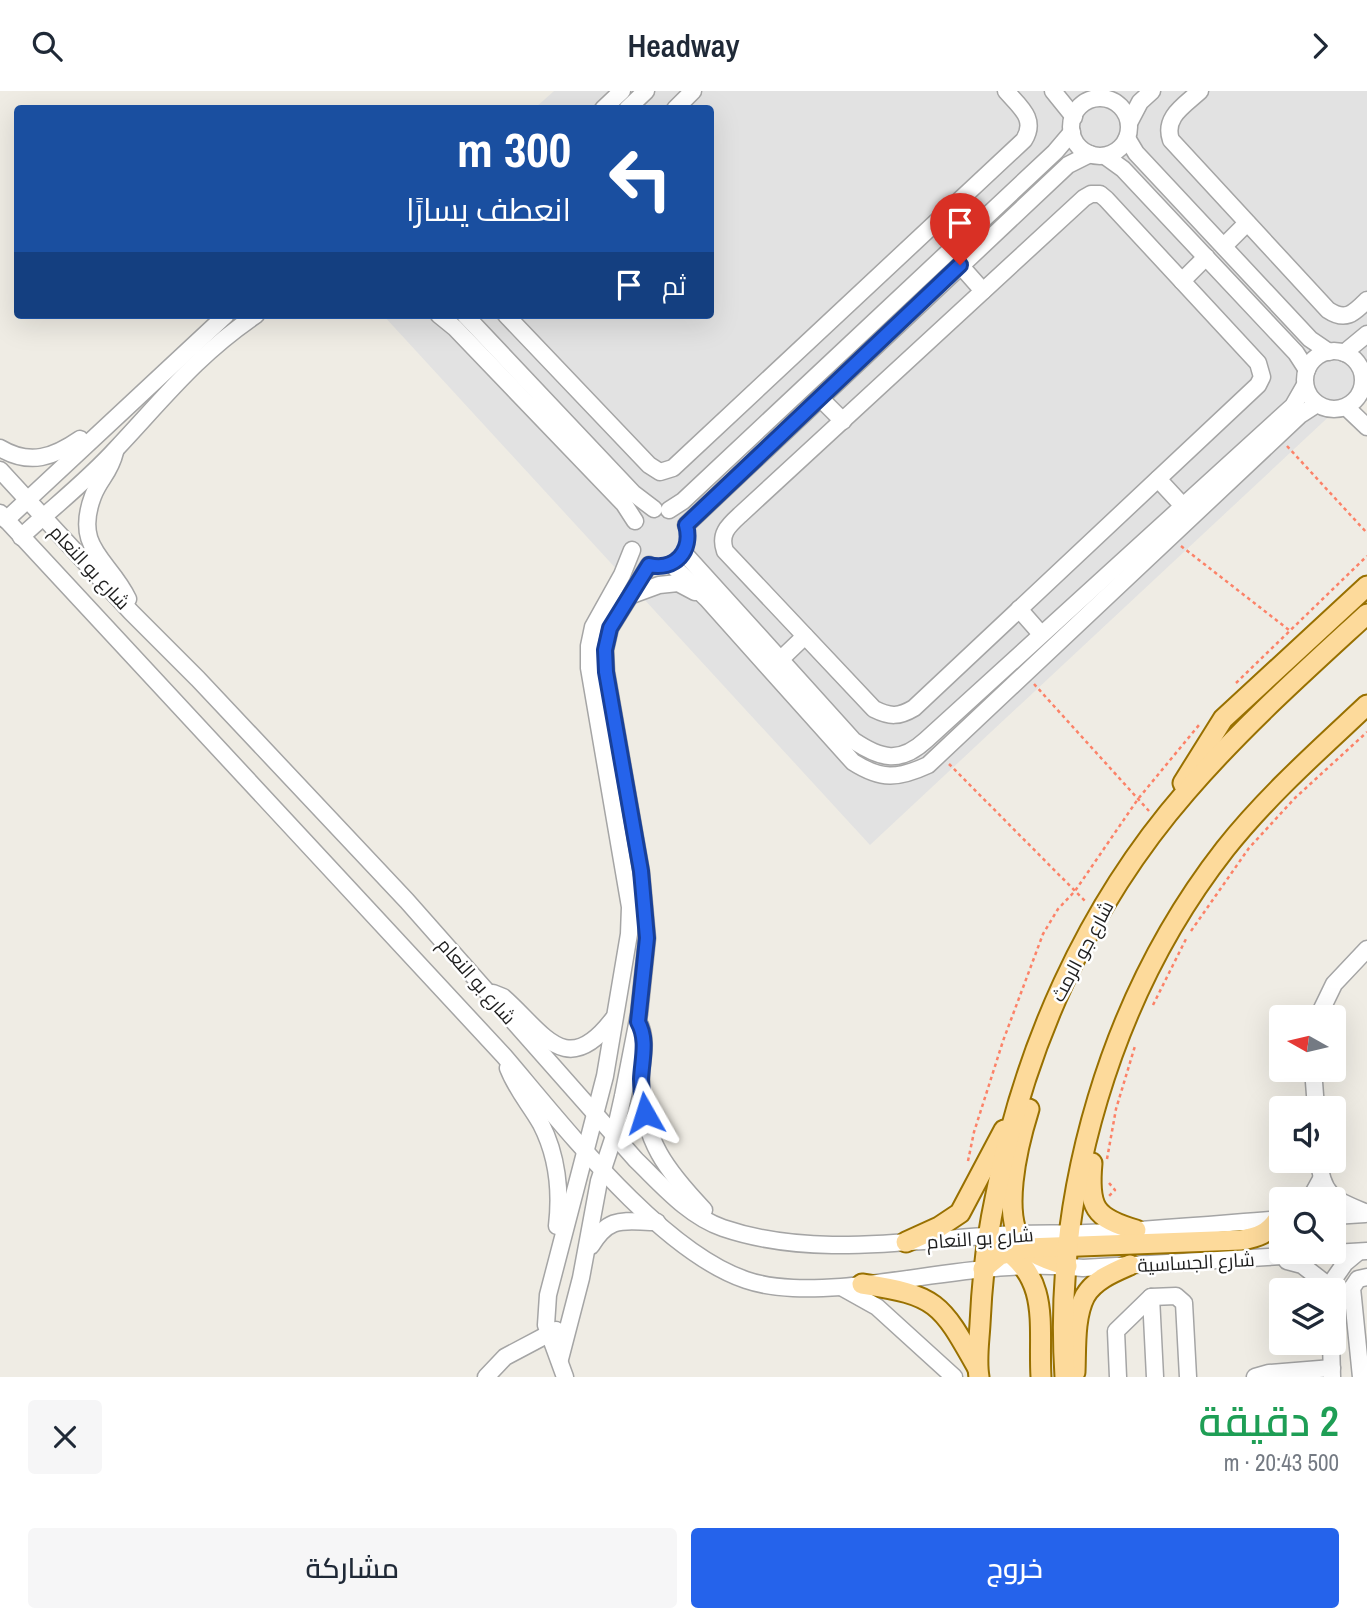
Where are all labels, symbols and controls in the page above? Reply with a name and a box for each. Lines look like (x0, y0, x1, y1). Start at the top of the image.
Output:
text: Headway (627, 24, 740, 67)
icon: search (28, 27, 66, 65)
icon: forward (1301, 27, 1339, 65)
text: 300 m (457, 116, 571, 182)
icon: left (595, 133, 686, 224)
text: انعطف يسارًا (406, 188, 571, 231)
pin (930, 193, 990, 265)
icon: arrive (941, 204, 979, 242)
icon: arrive (610, 266, 648, 304)
text: ثم (662, 268, 686, 303)
street label: شارع بو النعام (43, 519, 136, 616)
street label: شارع جو الرمث (1045, 896, 1120, 1006)
street label: شارع بو النعام (431, 932, 522, 1031)
north arrow (1269, 1005, 1346, 1081)
map controls (1269, 1005, 1346, 1355)
position arrow (608, 1076, 682, 1150)
button: sound (1269, 1096, 1346, 1173)
button: search (1269, 1187, 1346, 1264)
street label: شارع بو النعام (926, 1221, 1034, 1256)
street label: شارع الجساسية (1137, 1246, 1255, 1279)
button: layers (1269, 1278, 1346, 1355)
text: 2 دقيقة (1198, 1393, 1339, 1449)
button: close (28, 1400, 102, 1474)
text: 500 m · 20:43 (1224, 1447, 1339, 1478)
button: مشاركة (28, 1528, 677, 1608)
button: خروج (691, 1528, 1339, 1608)

